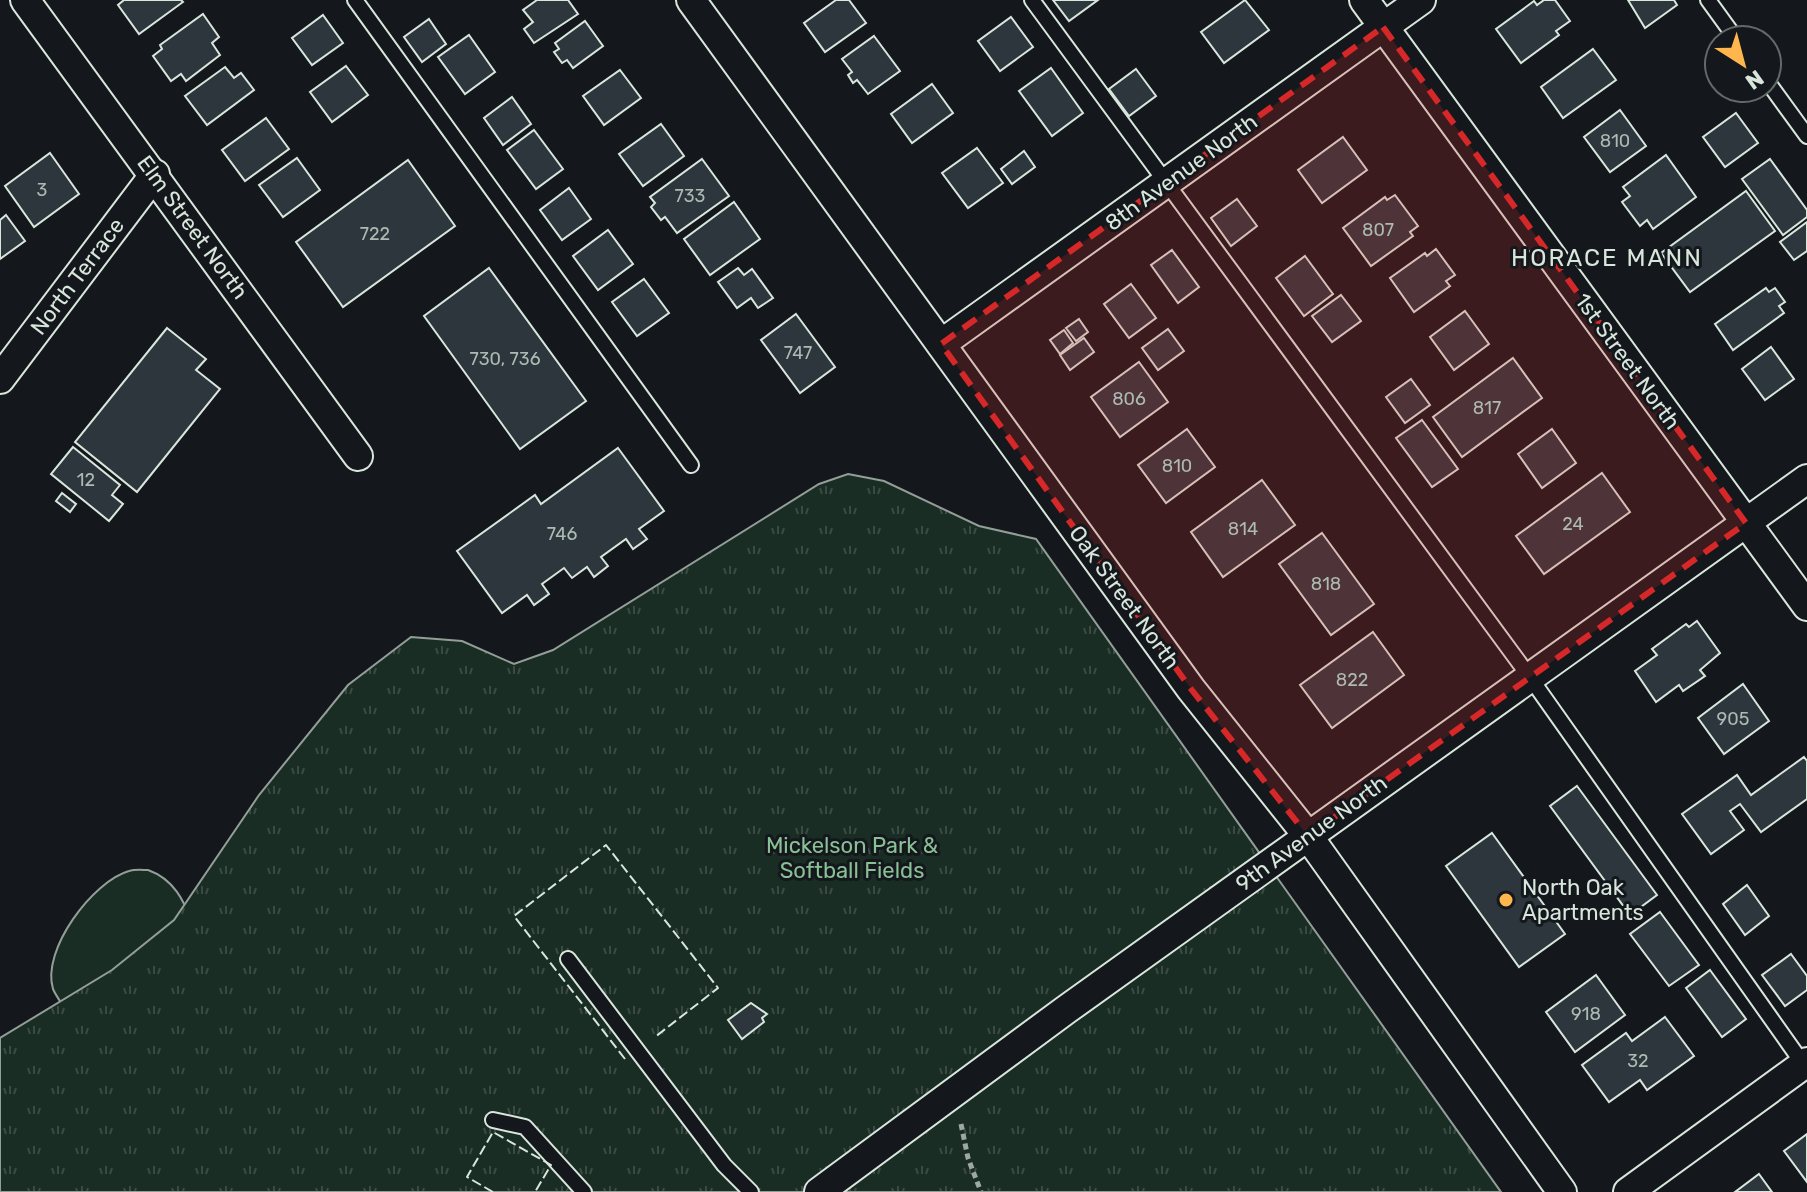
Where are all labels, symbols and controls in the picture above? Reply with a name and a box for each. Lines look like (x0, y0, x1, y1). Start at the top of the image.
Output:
north arrow (1703, 24, 1783, 104)
text: N (1740, 64, 1769, 95)
street label: 8th Avenue North (1100, 108, 1263, 237)
house number: 810 (1600, 130, 1630, 152)
street label: Elm Street North (131, 150, 254, 304)
house number: 3 (37, 179, 47, 201)
house number: 733 (675, 185, 705, 207)
street label: North Terrace (25, 213, 130, 340)
house number: 807 (1362, 219, 1394, 241)
house number: 722 (360, 223, 390, 245)
district label: HORACE MANN (1511, 244, 1703, 272)
street label: 1st Street North (1569, 288, 1686, 435)
house number: 747 (784, 342, 812, 364)
house number: 730, 736 (469, 348, 541, 370)
house number: 806 (1112, 388, 1146, 410)
house number: 817 (1473, 397, 1501, 419)
house number: 810 (1162, 455, 1192, 477)
house number: 12 (77, 469, 95, 491)
house number: 24 (1562, 513, 1584, 535)
house number: 814 (1228, 518, 1258, 540)
street label: Oak Street North (1063, 520, 1186, 674)
house number: 746 (547, 523, 577, 545)
house number: 818 (1311, 573, 1341, 595)
house number: 822 (1336, 669, 1368, 691)
house number: 905 (1717, 708, 1749, 730)
street label: 9th Avenue North (1230, 769, 1392, 897)
park label: Mickelson Park & Softball Fields (766, 832, 938, 884)
place label: North Oak Apartments (1522, 874, 1644, 926)
marker: North Oak Apartments (1497, 891, 1515, 909)
house number: 918 (1571, 1003, 1601, 1025)
house number: 32 (1627, 1050, 1649, 1072)

